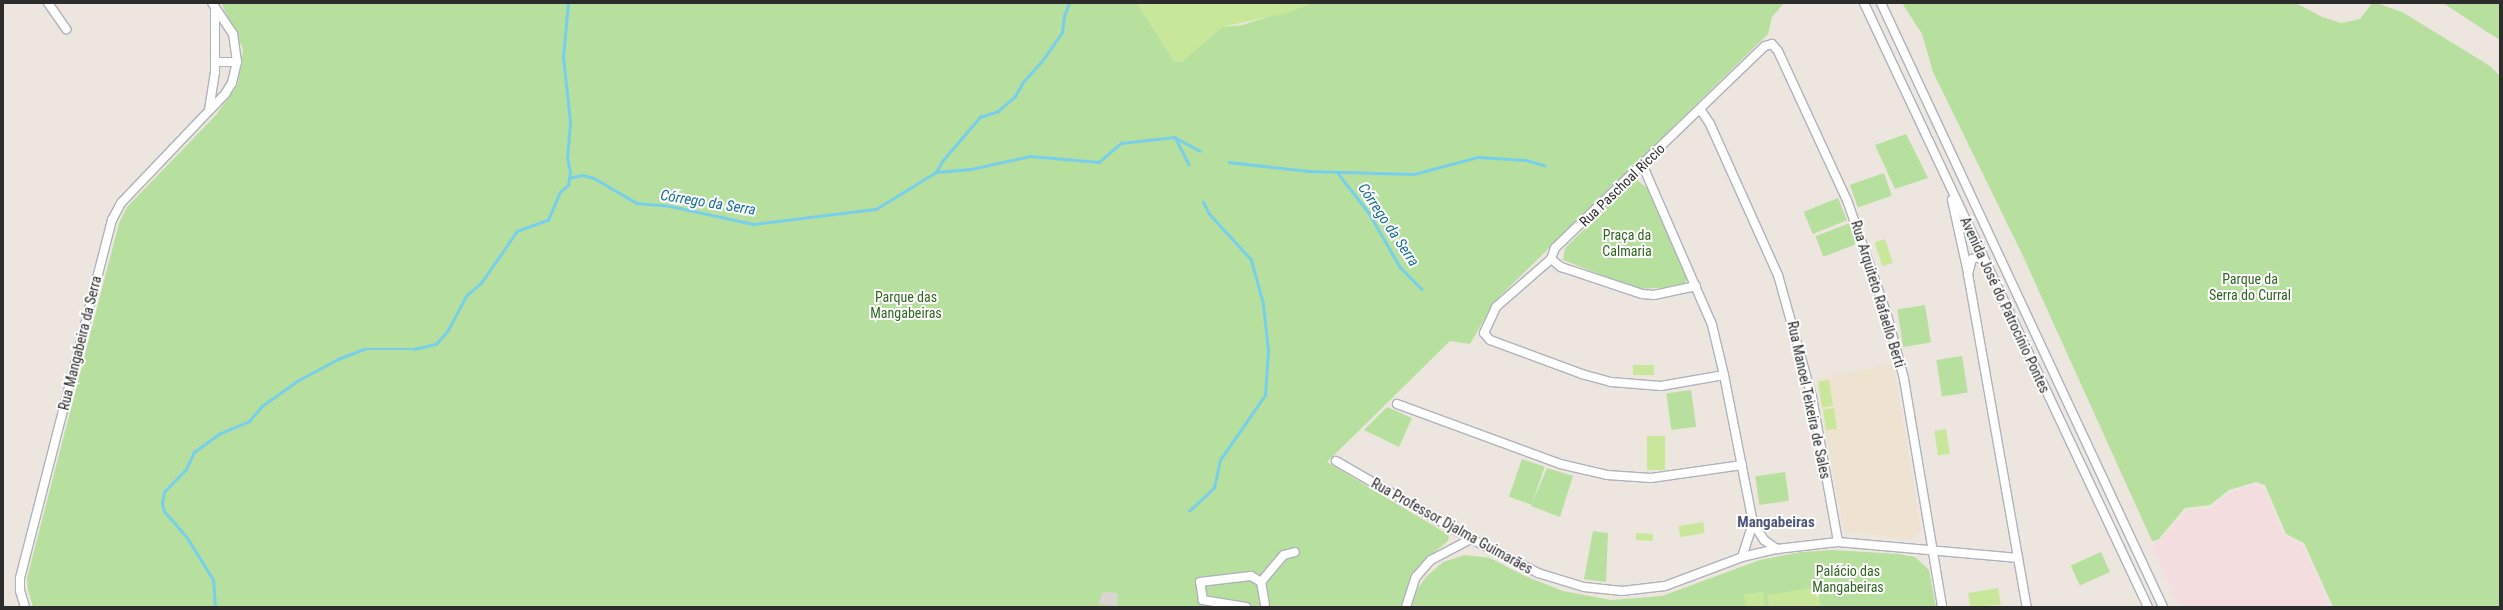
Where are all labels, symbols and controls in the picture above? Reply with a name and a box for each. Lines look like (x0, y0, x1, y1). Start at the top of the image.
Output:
street label: Rua Paschoal Riccio (1576, 140, 1668, 230)
water label: Córrego da Serra (1354, 180, 1422, 270)
water label: Córrego da Serra (659, 187, 757, 219)
street label: Avenida José do Patrocínio Pontes (1957, 214, 2053, 396)
street label: Rua Arquiteto Rafaello Berti (1848, 218, 1908, 370)
park label: Praça da Calmaria (1602, 227, 1652, 260)
park label: Parque da Serra do Curral (2209, 271, 2291, 304)
street label: Rua Mangabeira da Serra (55, 274, 105, 412)
park label: Parque das Mangabeiras (870, 289, 942, 322)
street label: Rua Manoel Teixeira de Sales (1784, 319, 1834, 481)
street label: Rua Professor Djalma Guimarães (1368, 475, 1536, 577)
district label: Mangabeiras (1737, 514, 1815, 532)
park label: Palácio das Mangabeiras (1812, 563, 1884, 596)

